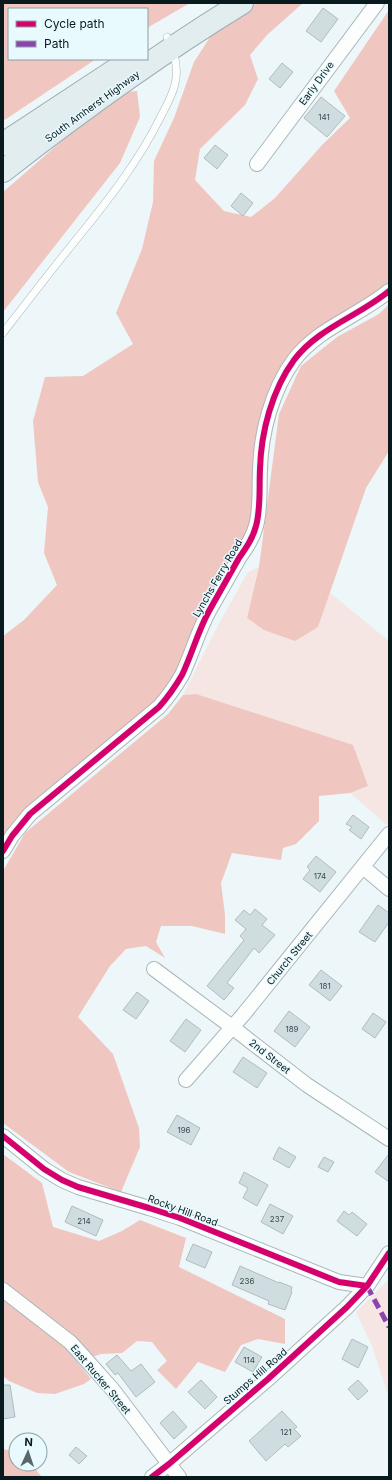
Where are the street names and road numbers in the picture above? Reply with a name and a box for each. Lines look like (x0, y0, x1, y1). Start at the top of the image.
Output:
street label: Early Drive (296, 59, 336, 107)
street label: South Amherst Highway (42, 67, 142, 144)
street label: Lynchs Ferry Road (190, 537, 244, 619)
street label: Church Street (264, 928, 315, 987)
street label: 2nd Street (247, 1036, 294, 1076)
street label: Rocky Hill Road (146, 1192, 220, 1228)
street label: East Rucker Street (68, 1342, 134, 1417)
street label: Stumps Hill Road (221, 1345, 289, 1407)

